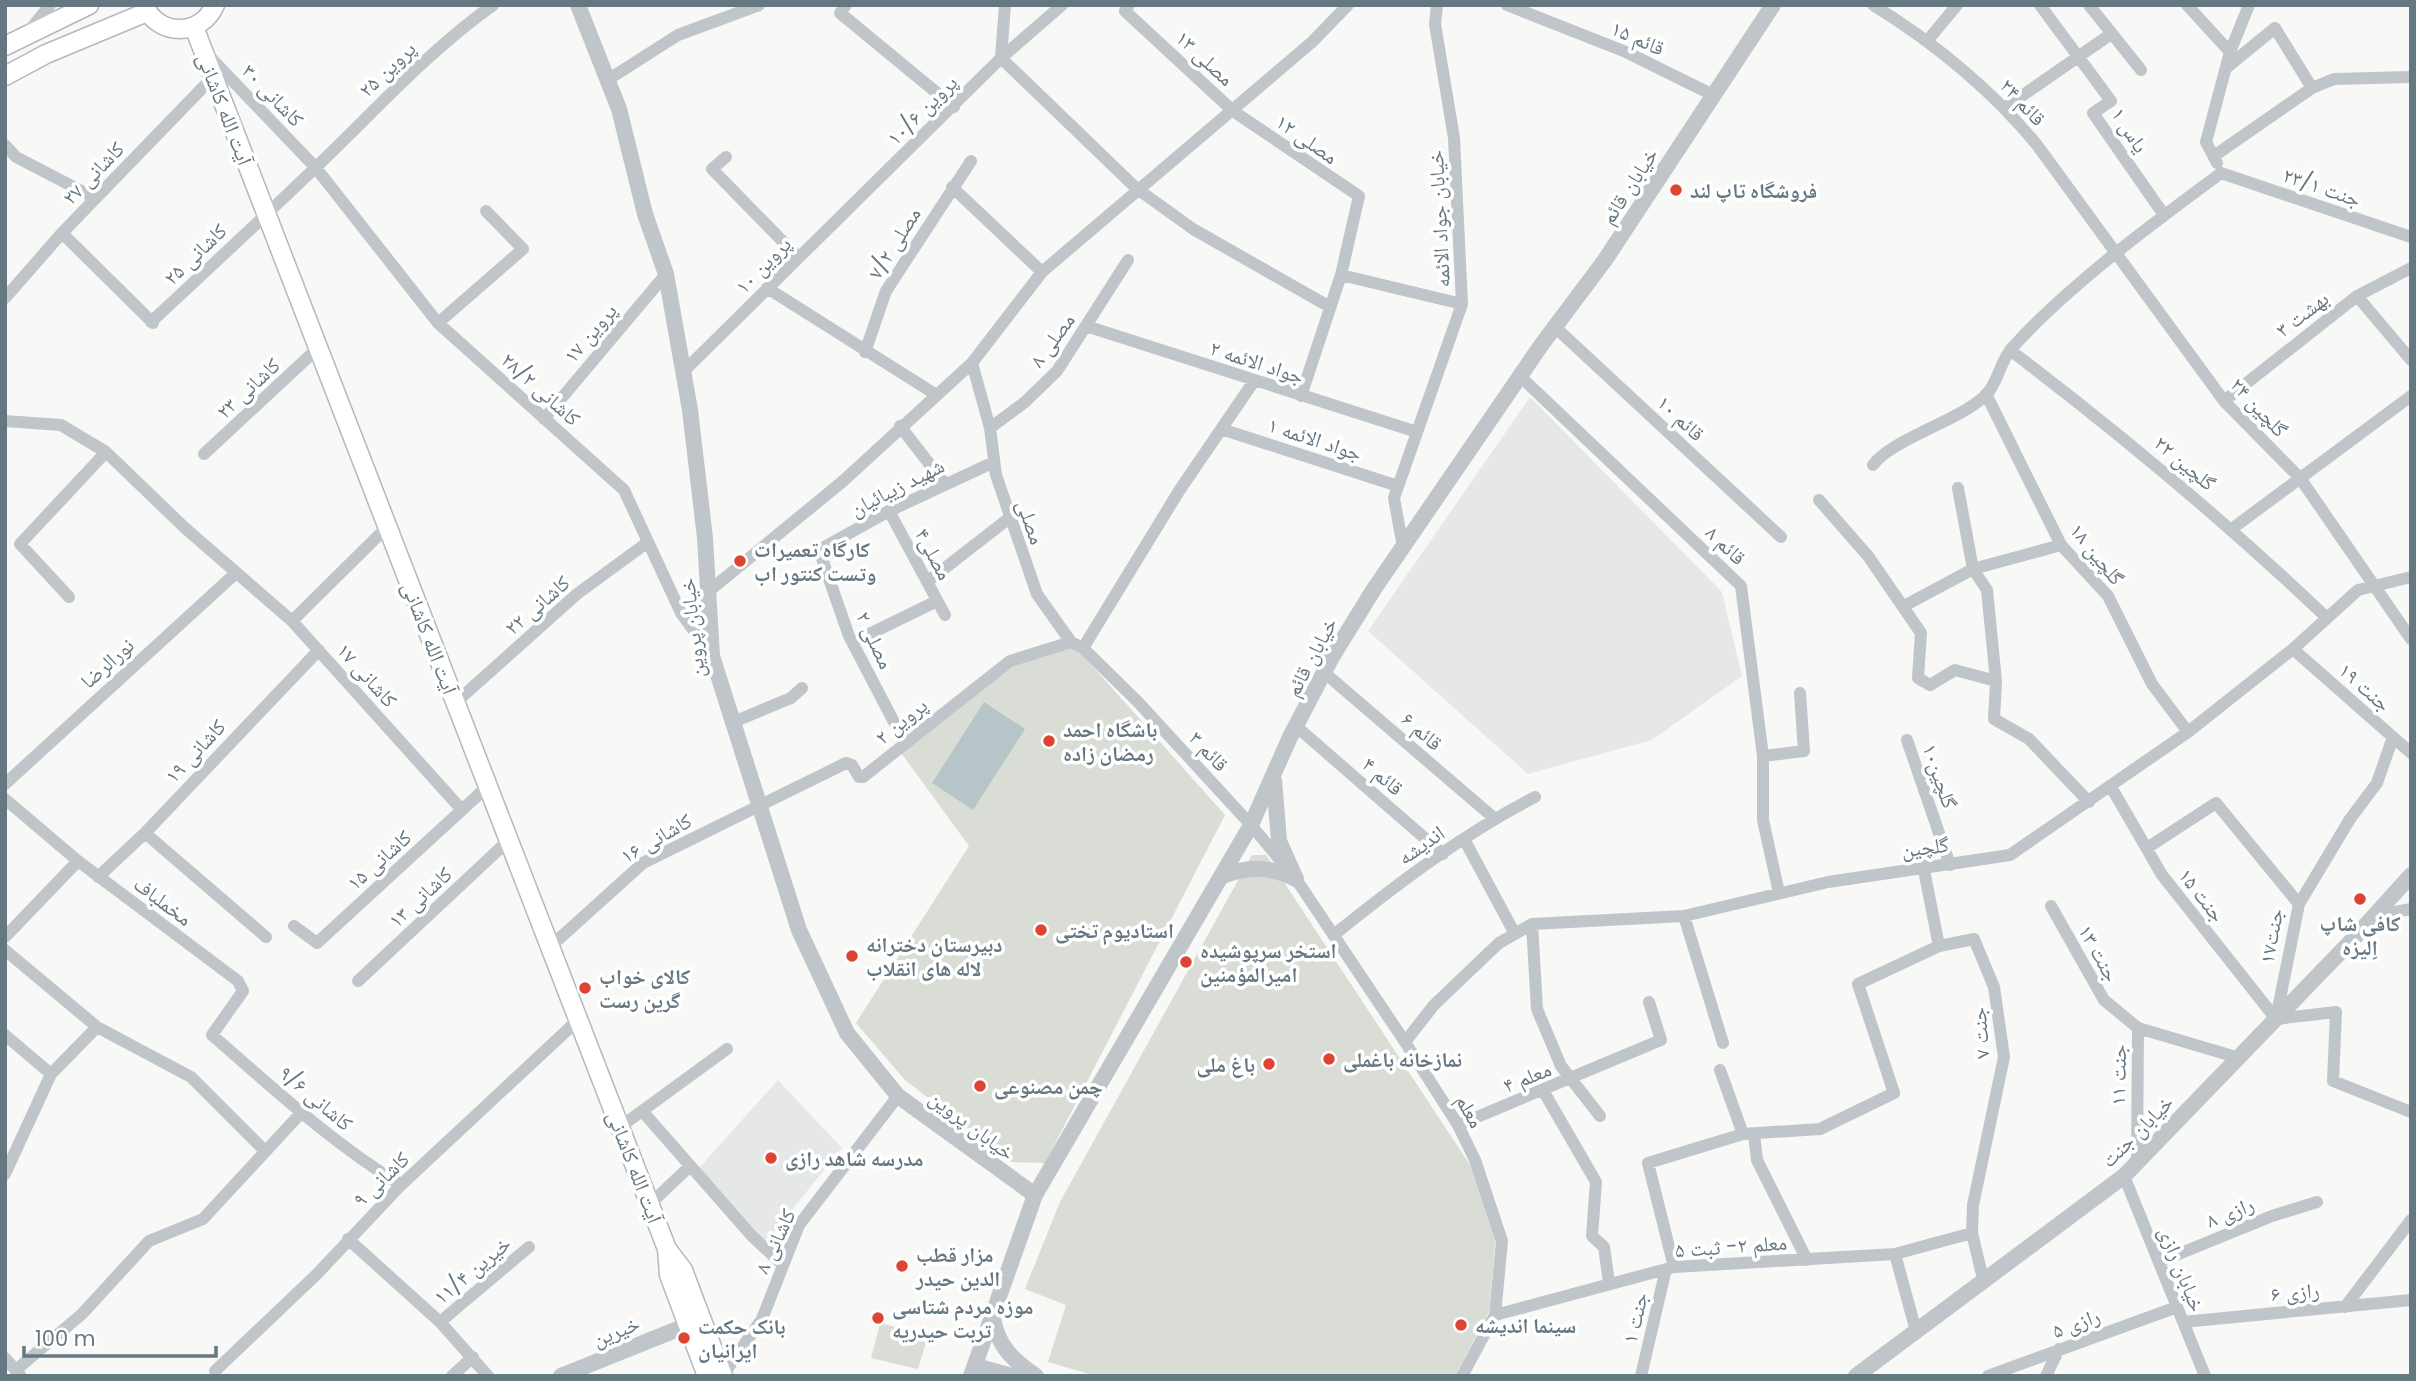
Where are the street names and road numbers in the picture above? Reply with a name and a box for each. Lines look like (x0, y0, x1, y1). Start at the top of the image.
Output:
street label: قائم ۱۵ (1607, 13, 1669, 63)
street label: مصلی ۱۳ (1170, 24, 1240, 92)
street label: پروین ۲۵ (352, 34, 422, 104)
street label: آیت الله کاشانی (190, 49, 260, 170)
street label: کاشانی ۳۰ (236, 57, 311, 133)
street label: پروین ۱۰/۶ (880, 68, 964, 152)
street label: قائم ۲۴ (1993, 72, 2053, 132)
street label: یاس ۱ (2105, 102, 2155, 158)
street label: مصلی ۱۲ (1270, 107, 1344, 171)
street label: کاشانی ۲۷ (56, 135, 131, 211)
street label: خیابان قائم (1593, 142, 1665, 230)
street label: خیابان جواد الائمه (1421, 150, 1457, 288)
street label: جنت ۲۳/۱ (2279, 160, 2365, 214)
street label: مصلی ۷/۲ (861, 201, 927, 285)
street label: کاشانی ۲۵ (157, 216, 233, 291)
street label: پروین ۱۰ (728, 230, 798, 300)
street label: بهشت ۳ (2269, 284, 2335, 344)
street label: پروین ۱۷ (557, 297, 623, 369)
street label: مصلی ۸ (1022, 307, 1082, 373)
street label: جواد الائمه ۲ (1206, 333, 1308, 391)
street label: کاشانی ۲۸/۲ (495, 346, 587, 433)
street label: کاشانی ۲۳ (210, 351, 287, 425)
street label: گلچین ۲۴ (2224, 371, 2294, 443)
street label: قائم ۱۰ (1651, 388, 1711, 448)
street label: جواد الائمه ۱ (1264, 410, 1366, 468)
street label: گلچین ۲۲ (2148, 429, 2222, 497)
street label: شهید زیبائیان (845, 451, 949, 523)
street label: مصلی (1010, 496, 1052, 548)
street label: گلچین ۱۸ (2063, 517, 2131, 591)
street label: قائم ۸ (1699, 519, 1753, 571)
street label: مصلی۴ (908, 523, 960, 585)
street label: کاشانی ۲۲ (498, 568, 576, 641)
street label: خیابان پروین (672, 577, 712, 679)
street label: آیت الله کاشانی (395, 578, 465, 699)
street label: مصلی ۲ (849, 606, 901, 674)
street label: خیابان قائم (1278, 612, 1344, 702)
street label: نورالرضا (74, 631, 140, 695)
street label: کاشانی ۱۷ (330, 636, 404, 714)
street label: جنت ۱۹ (2332, 656, 2398, 718)
street label: پروین ۲ (869, 691, 933, 751)
street label: قائم ۶ (1395, 705, 1449, 757)
street label: کاشانی ۱۹ (158, 712, 232, 789)
street label: قائم ۳ (1183, 724, 1235, 778)
street label: گلچین۱۰ (1915, 740, 1965, 812)
street label: قائم ۴ (1356, 750, 1410, 802)
street label: کاشانی ۱۶ (615, 806, 697, 870)
street label: اندیشه (1392, 818, 1450, 872)
street label: کاشانی ۱۵ (340, 823, 418, 897)
street label: گلچین (1900, 830, 1951, 864)
street label: کاشانی ۱۳ (382, 860, 459, 934)
street label: جنت ۱۵ (2172, 862, 2232, 928)
street label: مخملباف (128, 869, 198, 933)
street label: جنت۱۷ (2252, 906, 2290, 966)
street label: جنت ۱۳ (2072, 919, 2126, 987)
street label: جنت ۷ (1963, 1006, 1997, 1060)
street label: جنت ۱۱ (2103, 1044, 2133, 1106)
street label: معلم ۴ (1499, 1054, 1555, 1100)
street label: کاشانی ۹/۶ (273, 1059, 359, 1138)
street label: خیابان پروین (923, 1083, 1021, 1167)
street label: خیابان جنت (2094, 1088, 2180, 1174)
street label: معلم (1449, 1089, 1491, 1133)
street label: آیت الله کاشانی (600, 1107, 670, 1228)
street label: کاشانی ۹ (346, 1145, 416, 1213)
street label: رازی ۸ (2202, 1189, 2258, 1235)
street label: کاشانی ۸ (747, 1204, 803, 1278)
street label: خیابان رازی (2152, 1222, 2212, 1316)
street label: معلم ۲- ثبت ۵ (1674, 1228, 1788, 1264)
street label: خیرین ۱۱/۴ (427, 1229, 517, 1311)
street label: رازی ۶ (2269, 1275, 2321, 1309)
street label: جنت ۱ (1615, 1290, 1655, 1346)
street label: رازی ۵ (2048, 1301, 2104, 1345)
street label: خیرین (588, 1308, 644, 1354)

